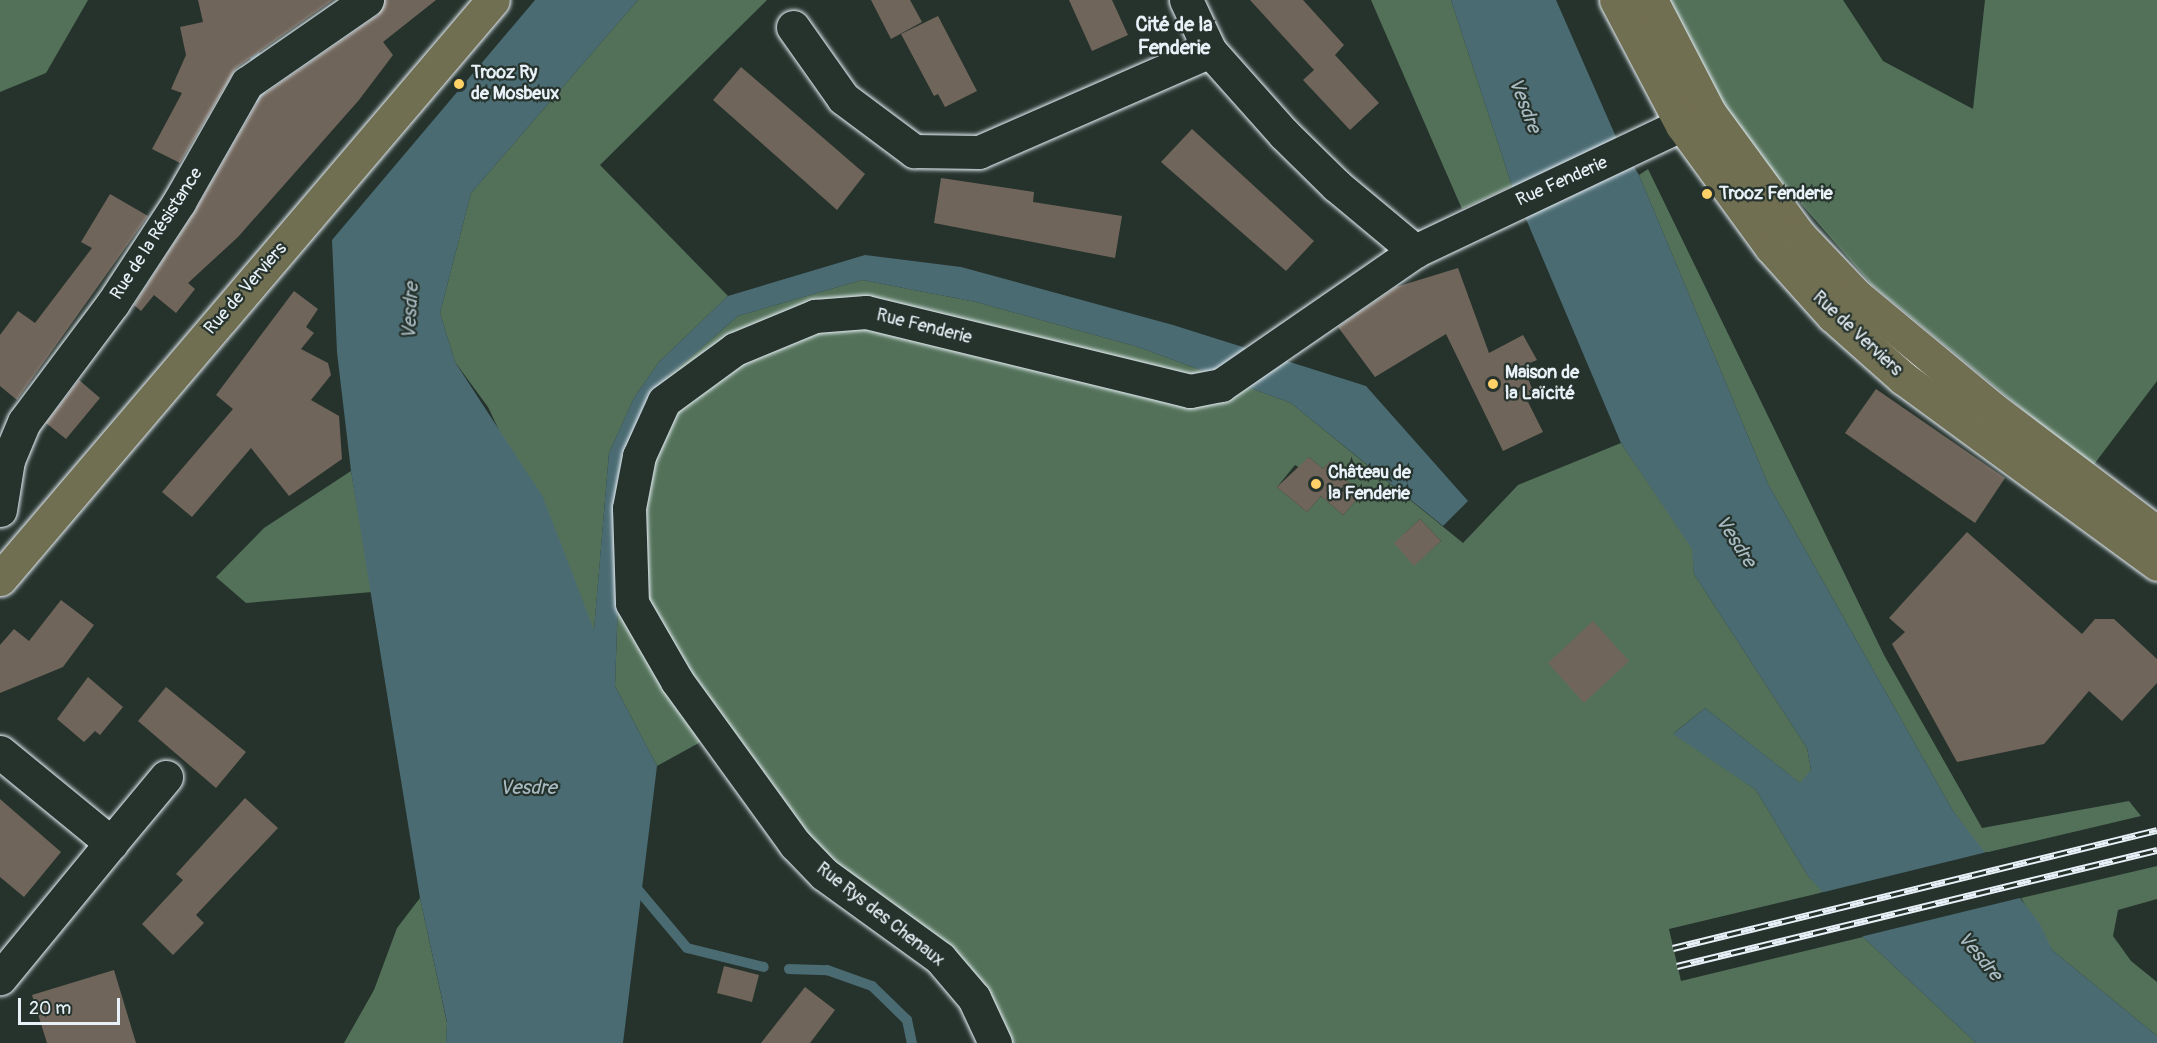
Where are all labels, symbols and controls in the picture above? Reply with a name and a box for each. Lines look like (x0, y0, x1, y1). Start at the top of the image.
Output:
district label: Cité de la Fenderie (1135, 13, 1213, 60)
place label: Trooz Ry de Mosbeux (471, 63, 559, 106)
water label: Vesdre (1504, 74, 1546, 136)
marker: Trooz Ry de Mosbeux (452, 77, 466, 91)
street label: Rue Fenderie (1513, 152, 1611, 212)
street label: Rue de la Résistance (106, 164, 208, 304)
place label: Trooz Fenderie (1719, 183, 1833, 205)
marker: Trooz Fenderie (1700, 187, 1714, 201)
street label: Rue de Verviers (200, 239, 292, 339)
water label: Vesdre (397, 282, 423, 340)
street label: Rue de Verviers (1808, 287, 1906, 381)
street label: Rue Fenderie (874, 305, 974, 349)
place label: Maison de la Laïcité (1505, 363, 1579, 406)
marker: Maison de la Laïcité (1486, 377, 1500, 391)
place label: Château de la Fenderie (1328, 463, 1411, 506)
marker: Château de la Fenderie (1309, 477, 1323, 491)
water label: Vesdre (1710, 510, 1762, 572)
water label: Vesdre (499, 775, 557, 799)
street label: Rue Rys des Chenaux (812, 858, 948, 972)
water label: Vesdre (1952, 926, 2008, 986)
scale bar (21, 986, 123, 1024)
text: 20 m (29, 997, 71, 1020)

